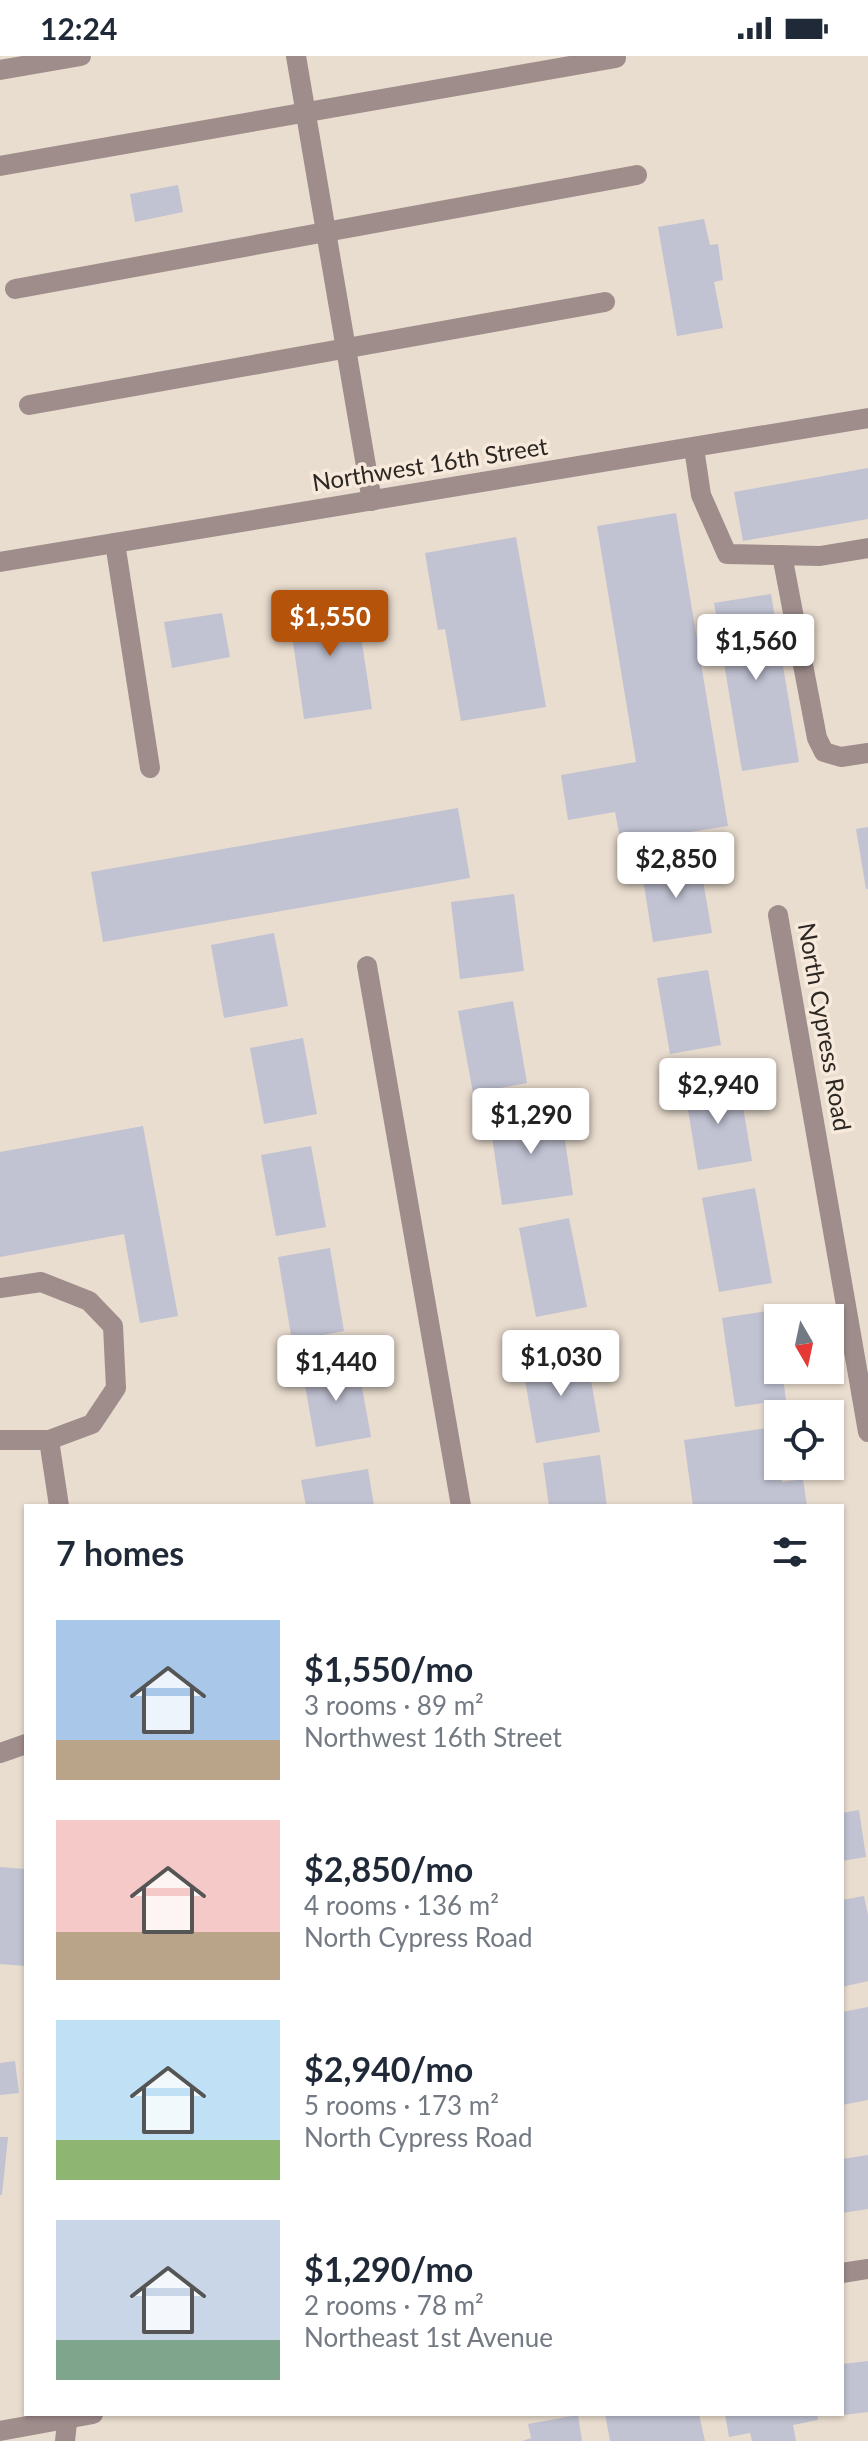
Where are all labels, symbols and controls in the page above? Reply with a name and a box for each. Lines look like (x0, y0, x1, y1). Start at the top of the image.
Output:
text: 12:24 (40, 10, 117, 46)
street label: Northwest 16th Street (310, 431, 550, 496)
pin: $1,550 (265, 590, 395, 658)
text: $1,550 (289, 600, 371, 632)
pin: $1,560 (691, 614, 821, 682)
text: $1,560 (715, 624, 797, 656)
pin: $2,850 (611, 832, 741, 900)
text: $2,850 (635, 842, 717, 874)
street label: North Cypress Road (793, 920, 858, 1133)
pin: $2,940 (653, 1058, 783, 1126)
text: $2,940 (677, 1068, 759, 1100)
pin: $1,290 (466, 1088, 596, 1156)
text: $1,290 (490, 1098, 572, 1130)
north arrow (764, 1304, 844, 1384)
map controls (764, 1304, 844, 1480)
pin: $1,030 (496, 1330, 626, 1398)
pin: $1,440 (271, 1335, 401, 1403)
text: $1,030 (520, 1340, 602, 1372)
text: $1,440 (295, 1345, 377, 1377)
button: locate (764, 1400, 844, 1480)
icon: filters (768, 1530, 812, 1574)
text: 7 homes (56, 1532, 184, 1573)
text: $1,550/mo (304, 1648, 473, 1689)
icon: home (120, 1652, 216, 1748)
text: 3 rooms · 89 m² (304, 1689, 484, 1721)
text: Northwest 16th Street (304, 1721, 562, 1753)
text: $2,850/mo (304, 1848, 473, 1889)
icon: home (120, 1852, 216, 1948)
text: 4 rooms · 136 m² (304, 1889, 499, 1921)
text: North Cypress Road (304, 1921, 533, 1953)
text: $2,940/mo (304, 2048, 473, 2089)
icon: home (120, 2052, 216, 2148)
text: 5 rooms · 173 m² (304, 2089, 499, 2121)
text: North Cypress Road (304, 2121, 533, 2153)
text: $1,290/mo (304, 2248, 473, 2289)
icon: home (120, 2252, 216, 2348)
text: 2 rooms · 78 m² (304, 2289, 484, 2321)
text: Northeast 1st Avenue (304, 2321, 553, 2353)

